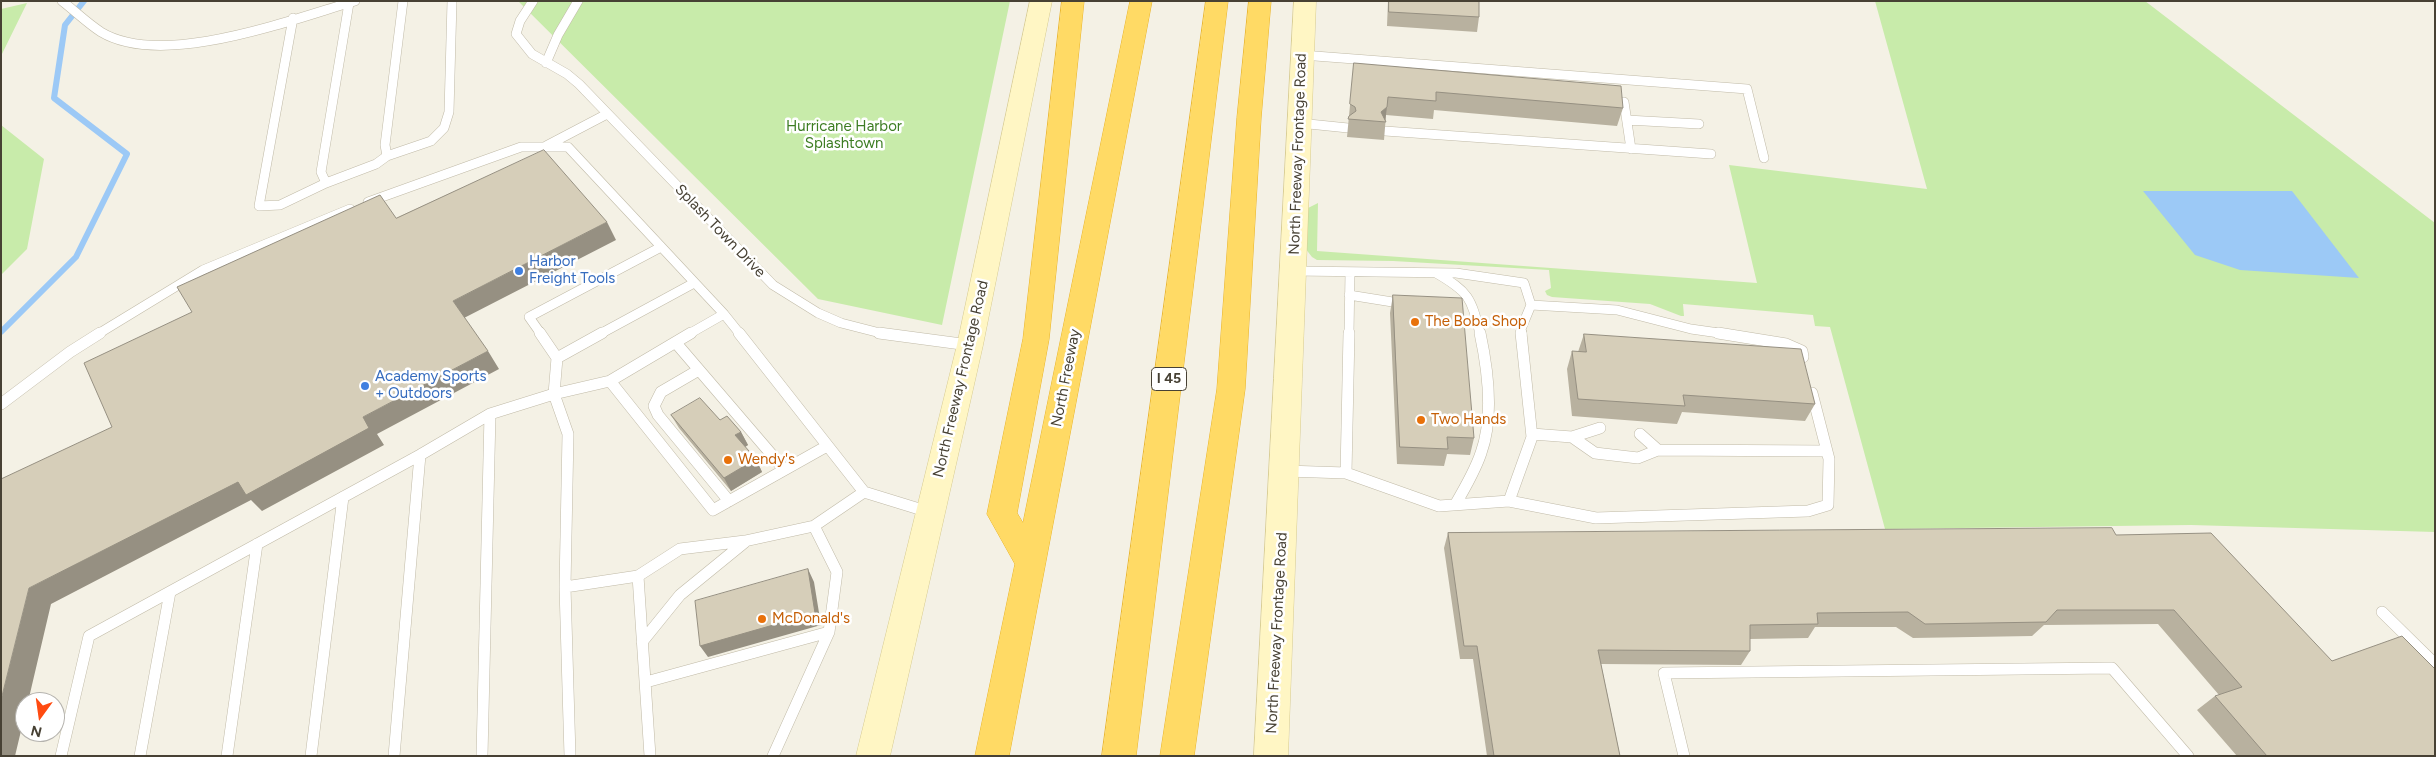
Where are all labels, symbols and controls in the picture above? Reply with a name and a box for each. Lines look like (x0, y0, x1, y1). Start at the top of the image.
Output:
street label: North Freeway Frontage Road (1285, 53, 1311, 255)
park label: Hurricane Harbor Splashtown (786, 118, 902, 153)
street label: Splash Town Drive (671, 181, 769, 281)
place label: Harbor Freight Tools (529, 253, 615, 288)
marker: Harbor Freight Tools (513, 265, 525, 277)
street label: North Freeway Frontage Road (930, 279, 992, 479)
place label: The Boba Shop (1425, 313, 1527, 331)
marker: The Boba Shop (1409, 316, 1421, 328)
street label: North Freeway (1048, 328, 1084, 428)
place label: Academy Sports + Outdoors (375, 368, 487, 403)
road number: I 45 (1152, 368, 1186, 390)
marker: Academy Sports + Outdoors (359, 380, 371, 392)
place label: Two Hands (1431, 411, 1506, 429)
marker: Two Hands (1415, 414, 1427, 426)
place label: Wendy's (738, 451, 795, 469)
marker: Wendy's (722, 454, 734, 466)
street label: North Freeway Frontage Road (1263, 532, 1291, 734)
place label: McDonald's (772, 610, 850, 628)
marker: McDonald's (756, 613, 768, 625)
north arrow (15, 692, 65, 742)
text: N (29, 722, 44, 741)

